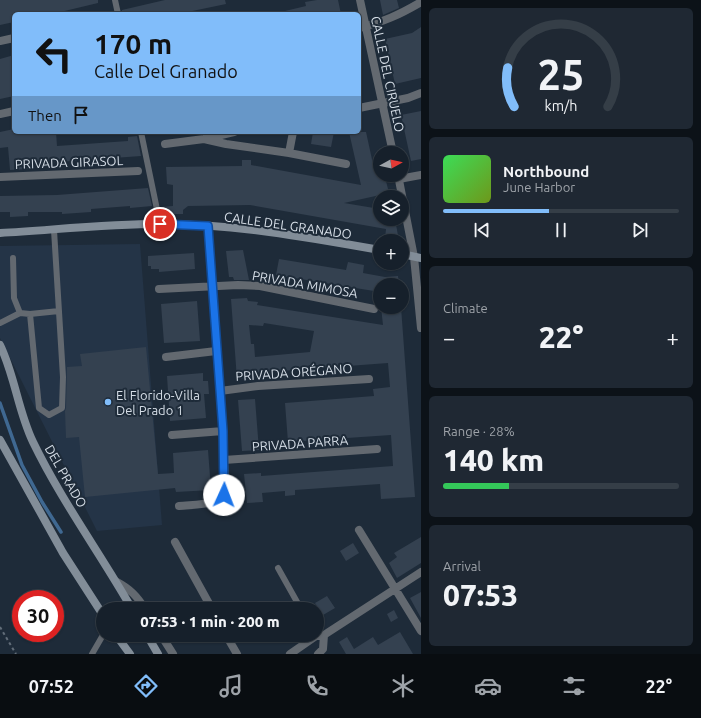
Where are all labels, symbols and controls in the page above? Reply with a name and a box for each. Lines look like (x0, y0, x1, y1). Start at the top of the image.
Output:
street label: CALLE DEL CIRUELO (369, 15, 407, 133)
icon: left (28, 28, 80, 80)
text: 170 m (94, 28, 172, 59)
text: 25 (538, 50, 584, 97)
text: Calle Del Granado (94, 61, 238, 81)
text: km/h (545, 97, 577, 113)
icon: arrive (70, 104, 92, 126)
text: Then (28, 107, 62, 124)
north arrow (373, 146, 409, 182)
map controls (373, 146, 409, 314)
street label: PRIVADA GIRASOL (15, 153, 124, 171)
text: Northbound (503, 163, 589, 180)
text: June Harbor (503, 180, 575, 194)
button: layers (373, 190, 409, 226)
pin (143, 207, 177, 241)
street label: CALLE DEL GRANADO (223, 209, 353, 241)
icon: arrive (149, 213, 171, 235)
icon: previous (471, 219, 493, 241)
icon: pause (550, 219, 572, 241)
icon: next (629, 219, 651, 241)
button: + (373, 234, 409, 270)
street label: PRIVADA MIMOSA (251, 268, 359, 300)
button: − (373, 278, 409, 314)
text: Climate (443, 301, 488, 315)
text: 22° (539, 320, 583, 354)
text: − (443, 325, 455, 350)
text: + (667, 325, 679, 350)
street label: PRIVADA ORÉGANO (235, 360, 353, 383)
place label: El Florido-Villa Del Prado 1 (116, 388, 200, 417)
marker: El Florido-Villa Del Prado 1 (103, 397, 113, 407)
text: Range · 28% (443, 424, 515, 438)
street label: PRIVADA PARRA (251, 433, 349, 453)
street label: DEL PRADO (42, 442, 90, 510)
text: 140 km (443, 443, 544, 477)
position arrow (203, 474, 245, 516)
text: Arrival (443, 559, 481, 573)
text: 07:53 (443, 578, 518, 612)
speed limit sign: 30 (12, 590, 64, 642)
text: 07:53 · 1 min · 200 m (140, 613, 280, 630)
icon: directions (132, 672, 160, 700)
icon: music (217, 672, 245, 700)
icon: phone (303, 672, 331, 700)
icon: climate (389, 672, 417, 700)
icon: car (474, 672, 502, 700)
icon: filters (560, 672, 588, 700)
text: 07:52 (29, 676, 74, 696)
text: 22° (645, 676, 672, 696)

